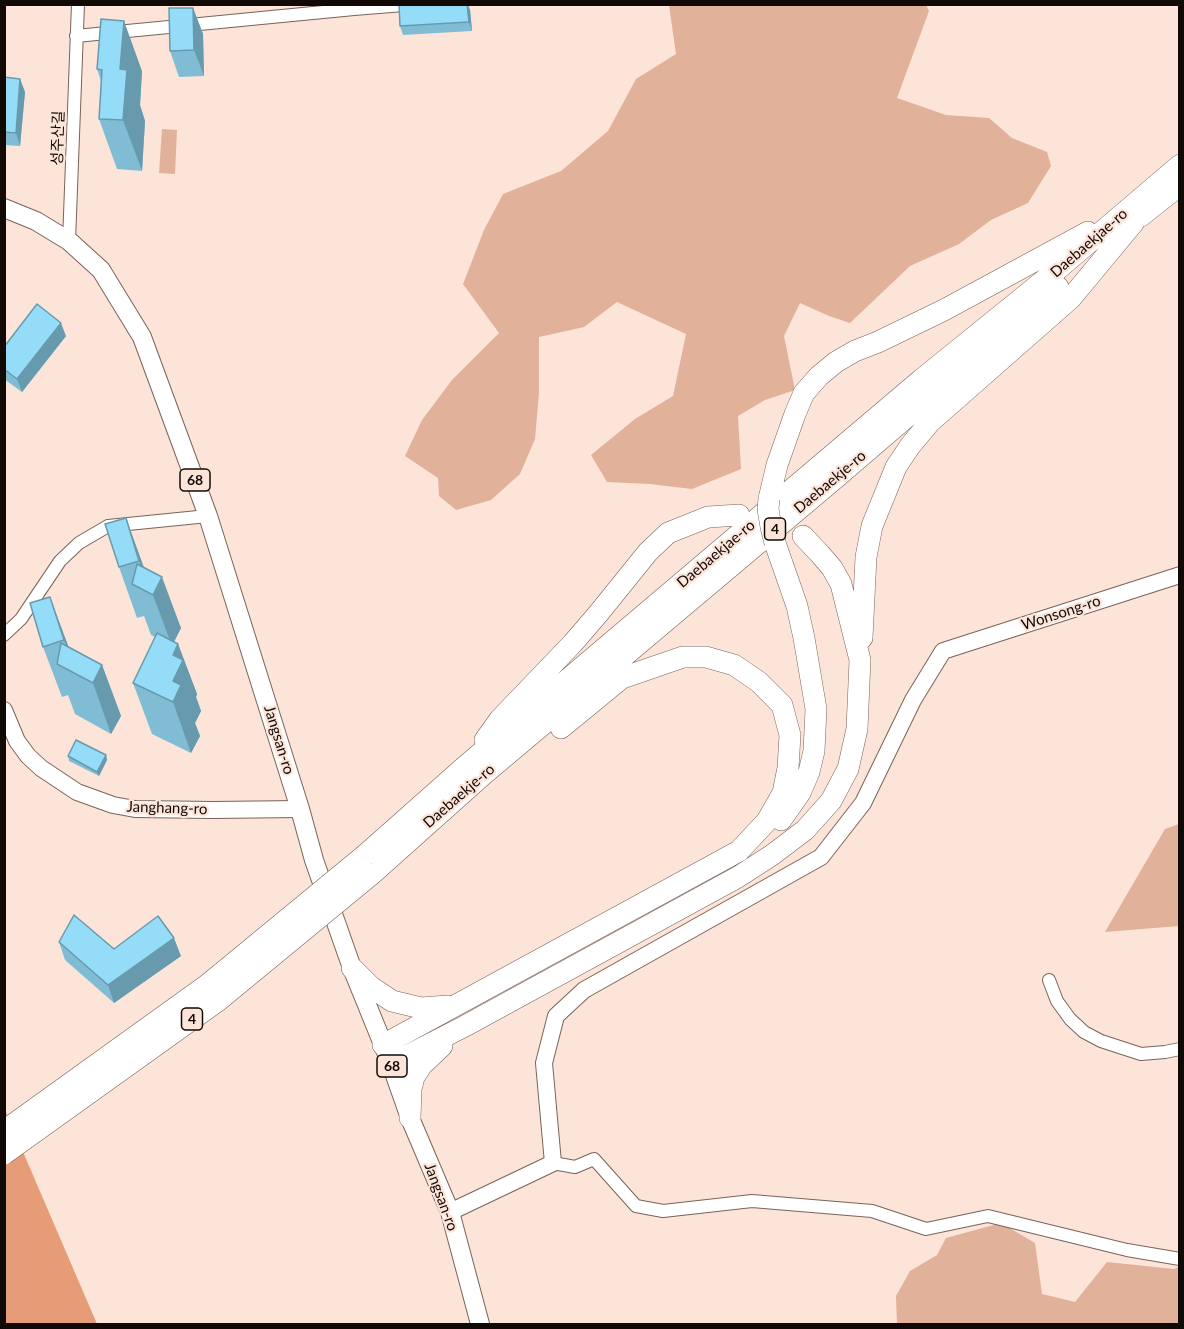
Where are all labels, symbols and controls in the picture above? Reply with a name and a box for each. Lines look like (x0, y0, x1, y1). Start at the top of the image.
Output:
street label: 성주산길 (48, 110, 68, 166)
street label: Daebaekjae-ro (1047, 205, 1131, 281)
street label: Daebaekje-ro (790, 447, 870, 517)
road number: 68 (180, 469, 210, 491)
street label: Daebaekjae-ro (673, 516, 759, 592)
road number: 4 (764, 518, 786, 540)
street label: Wonsong-ro (1019, 592, 1103, 634)
street label: Jangsan-ro (260, 703, 298, 777)
street label: Daebaekje-ro (420, 760, 498, 832)
street label: Janghang-ro (126, 798, 208, 818)
road number: 4 (182, 1008, 202, 1030)
road number: 68 (377, 1055, 407, 1077)
street label: Jangsan-ro (420, 1160, 462, 1234)

